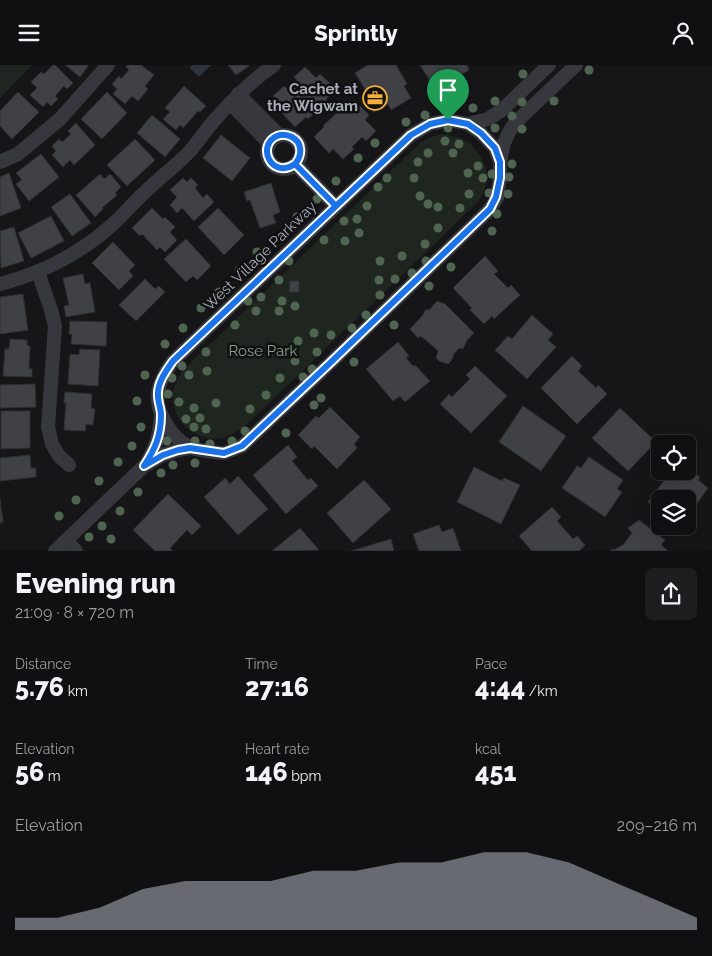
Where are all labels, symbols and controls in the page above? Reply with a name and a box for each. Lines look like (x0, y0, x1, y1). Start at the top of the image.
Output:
icon: menu (15, 19, 43, 47)
icon: person (669, 19, 697, 47)
text: Sprintly (314, 20, 398, 46)
pin (427, 69, 469, 120)
icon: arrive (434, 76, 462, 104)
place label: Cachet at the Wigwam (267, 80, 358, 115)
office icon: Cachet at the Wigwam (362, 85, 388, 111)
street label: West Village Parkway (200, 198, 320, 314)
park label: Rose Park (229, 342, 298, 360)
map controls (651, 435, 696, 535)
button: locate (651, 435, 696, 480)
button: layers (651, 490, 696, 535)
text: Evening run (15, 567, 176, 600)
button: share (645, 568, 697, 620)
text: 21:09 · 8 × 720 m (15, 603, 134, 622)
text: Distance (15, 656, 71, 672)
text: Time (245, 656, 278, 672)
text: Pace (475, 656, 507, 672)
text: 5.76 (15, 672, 64, 702)
text: 27:16 (245, 672, 309, 702)
text: 4:44 (475, 672, 525, 702)
text: km (64, 683, 88, 699)
text: /km (525, 683, 558, 699)
text: Elevation (15, 741, 74, 757)
text: Heart rate (245, 741, 309, 757)
text: kcal (475, 741, 501, 757)
text: 56 (15, 757, 44, 787)
text: 146 (245, 757, 288, 787)
text: 451 (475, 757, 516, 787)
text: m (44, 768, 61, 784)
text: bpm (288, 768, 321, 784)
text: Elevation (15, 816, 83, 835)
text: 209–216 m (617, 816, 697, 835)

